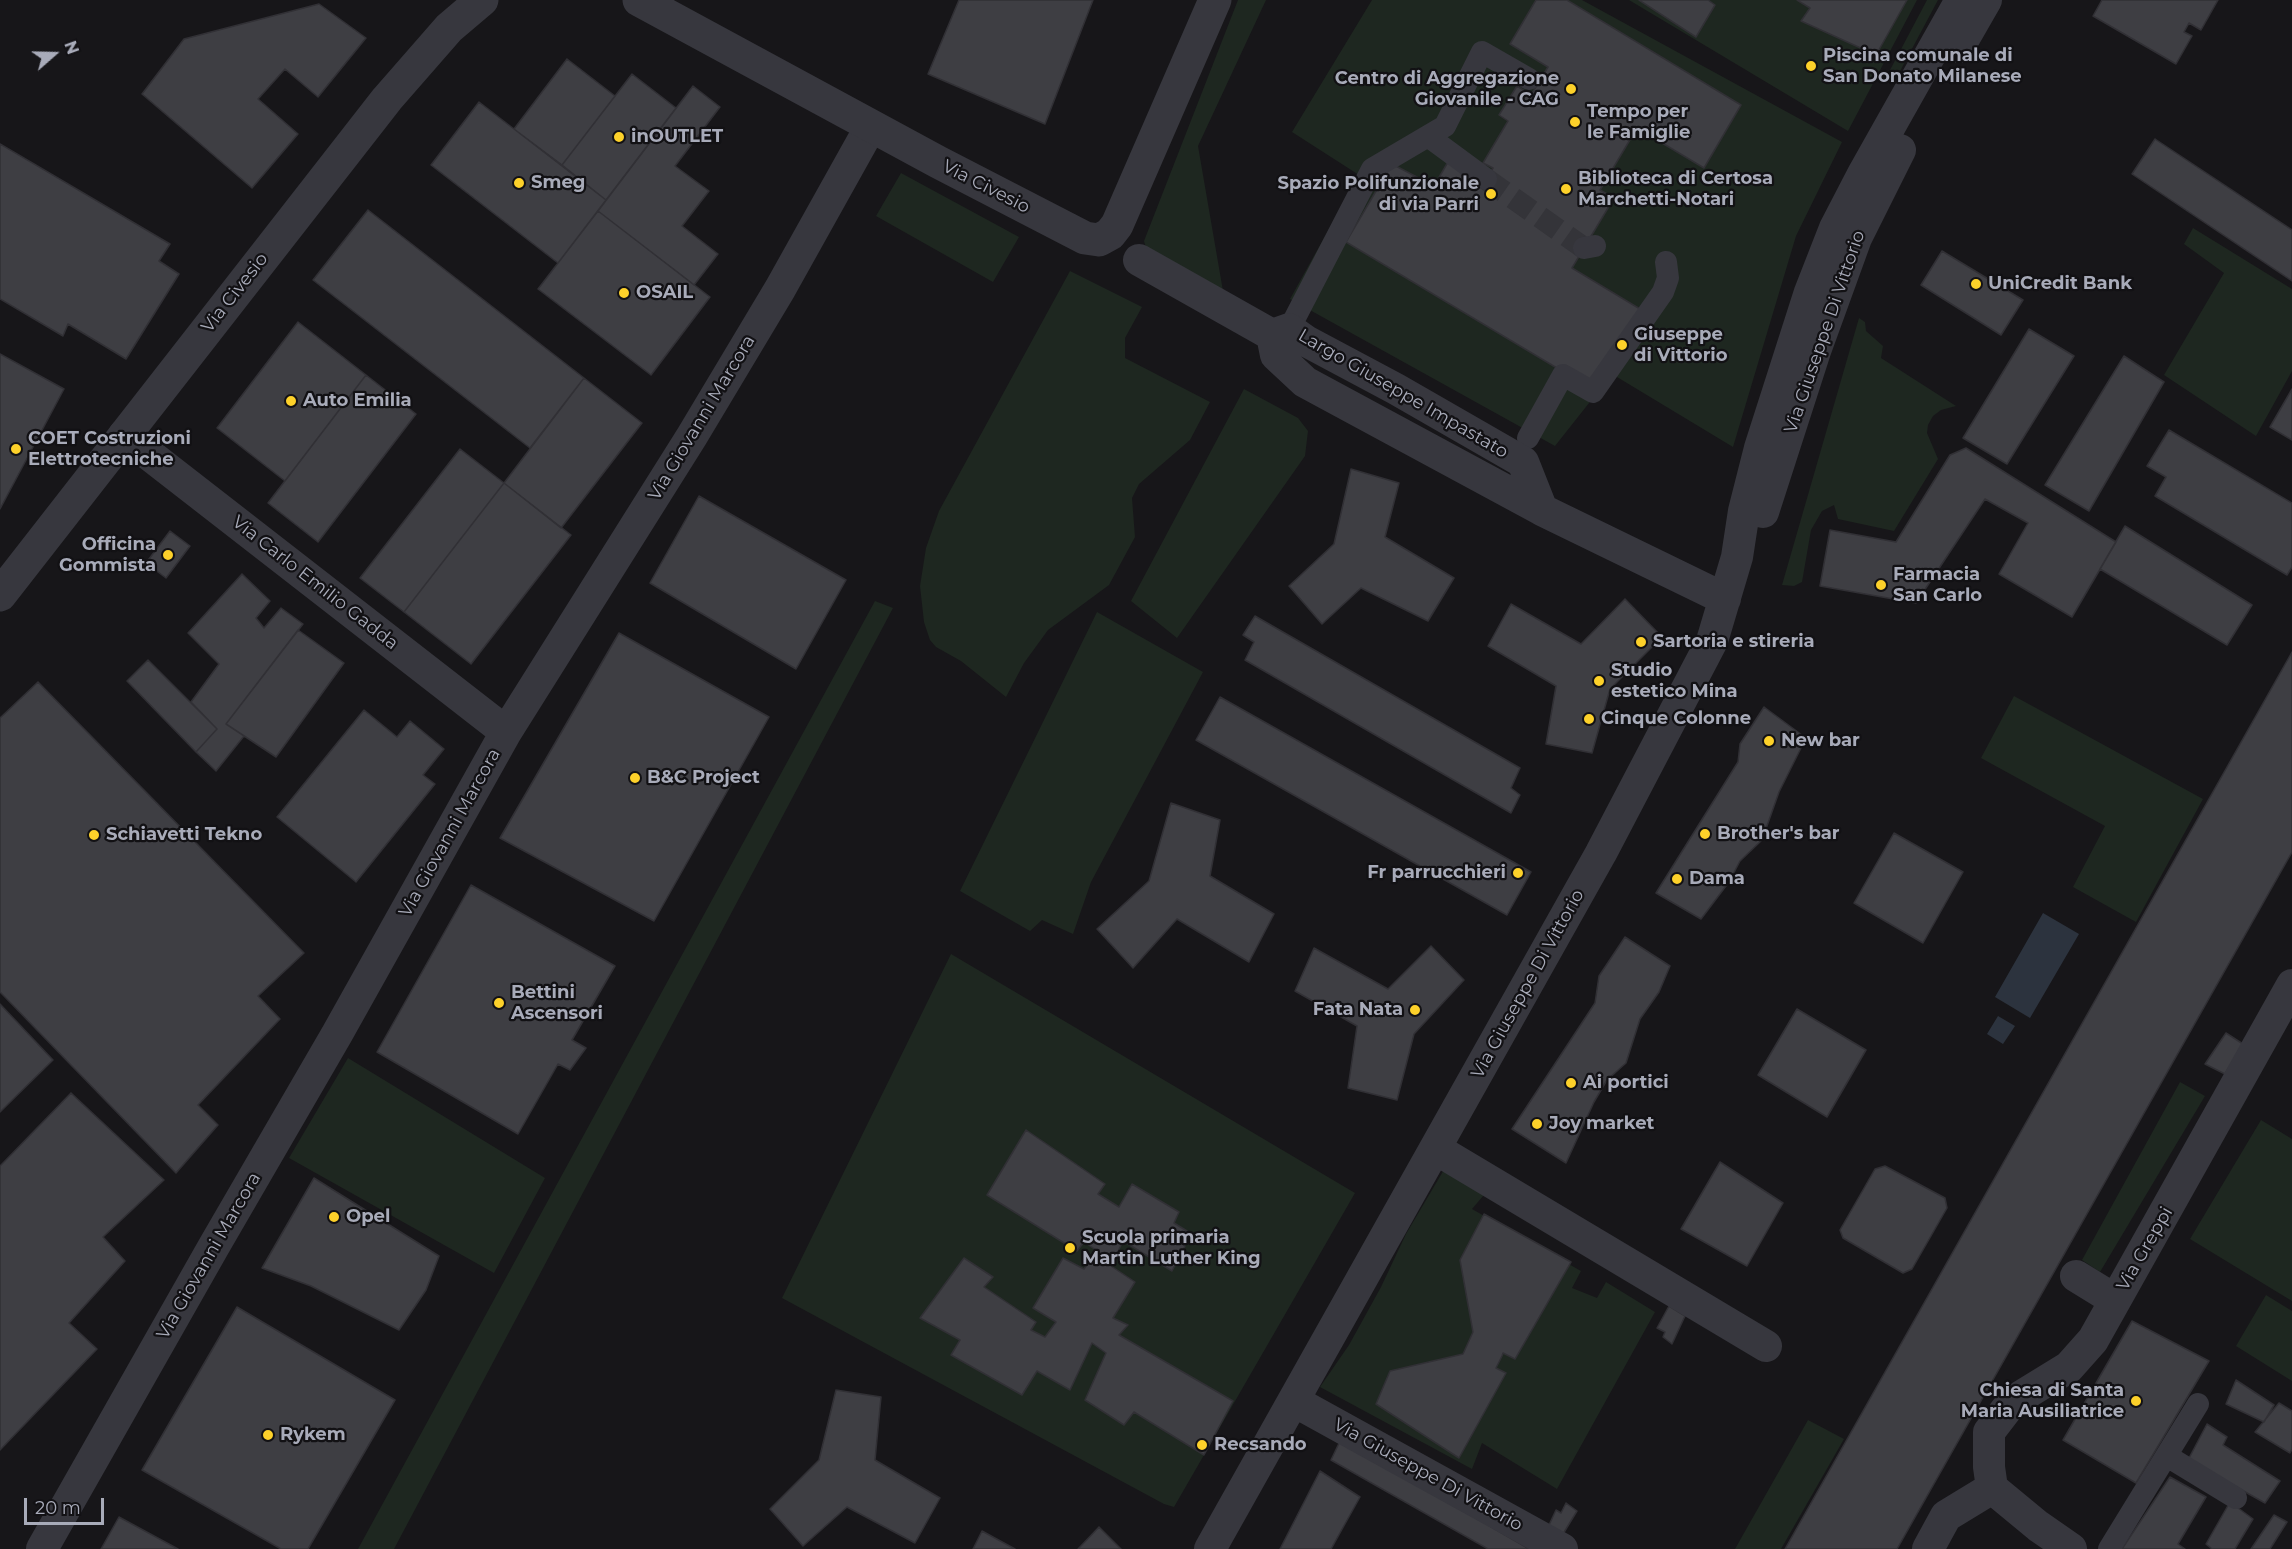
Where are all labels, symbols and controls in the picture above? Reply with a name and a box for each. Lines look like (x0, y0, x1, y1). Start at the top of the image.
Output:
north arrow (24, 24, 84, 84)
text: N (60, 38, 83, 57)
place label: Piscina comunale di San Donato Milanese (1823, 45, 2022, 88)
marker: Piscina comunale di San Donato Milanese (1804, 59, 1818, 73)
place label: Centro di Aggregazione Giovanile - CAG (1335, 68, 1559, 110)
marker: Centro di Aggregazione Giovanile - CAG (1564, 82, 1578, 96)
place label: Tempo per le Famiglie (1587, 101, 1690, 144)
marker: Tempo per le Famiglie (1568, 115, 1582, 129)
place label: inOUTLET (631, 126, 723, 148)
marker: inOUTLET (612, 130, 626, 144)
street label: Via Civesio (939, 156, 1033, 218)
place label: Biblioteca di Certosa Marchetti-Notari (1578, 168, 1773, 210)
place label: Smeg (531, 172, 585, 194)
place label: Spazio Polifunzionale di via Parri (1277, 173, 1479, 216)
marker: Smeg (512, 176, 526, 190)
marker: Biblioteca di Certosa Marchetti-Notari (1559, 182, 1573, 196)
marker: Spazio Polifunzionale di via Parri (1484, 187, 1498, 201)
street label: Via Giuseppe Di Vittorio (1780, 228, 1870, 436)
street label: Via Civesio (197, 249, 273, 337)
place label: UniCredit Bank (1988, 273, 2132, 295)
marker: UniCredit Bank (1969, 277, 1983, 291)
place label: OSAIL (636, 282, 693, 304)
marker: OSAIL (617, 286, 631, 300)
place label: Giuseppe di Vittorio (1634, 324, 1728, 366)
street label: Largo Giuseppe Impastato (1294, 325, 1512, 463)
street label: Via Giovanni Marcora (644, 331, 760, 505)
marker: Giuseppe di Vittorio (1615, 338, 1629, 352)
place label: Auto Emilia (303, 390, 412, 412)
marker: Auto Emilia (284, 394, 298, 408)
place label: COET Costruzioni Elettrotecniche (28, 428, 191, 470)
marker: COET Costruzioni Elettrotecniche (9, 442, 23, 456)
street label: Via Carlo Emilio Gadda (228, 511, 402, 655)
place label: Officina Gommista (59, 534, 156, 576)
marker: Officina Gommista (161, 548, 175, 562)
place label: Farmacia San Carlo (1893, 564, 1982, 606)
marker: Farmacia San Carlo (1874, 578, 1888, 592)
place label: Sartoria e stireria (1653, 631, 1815, 653)
marker: Sartoria e stireria (1634, 635, 1648, 649)
place label: Studio estetico Mina (1611, 660, 1738, 702)
marker: Studio estetico Mina (1592, 674, 1606, 688)
place label: Cinque Colonne (1601, 708, 1751, 730)
marker: Cinque Colonne (1582, 712, 1596, 726)
place label: New bar (1781, 730, 1860, 752)
marker: New bar (1762, 734, 1776, 748)
street label: Via Giovanni Marcora (395, 745, 505, 921)
place label: B&C Project (647, 767, 760, 789)
marker: B&C Project (628, 771, 642, 785)
place label: Brother's bar (1717, 823, 1840, 845)
place label: Schiavetti Tekno (106, 824, 262, 846)
marker: Brother's bar (1698, 827, 1712, 841)
marker: Schiavetti Tekno (87, 828, 101, 842)
place label: Fr parrucchieri (1367, 862, 1506, 884)
marker: Fr parrucchieri (1511, 866, 1525, 880)
place label: Dama (1689, 868, 1745, 890)
marker: Dama (1670, 872, 1684, 886)
street label: Via Giuseppe Di Vittorio (1467, 886, 1589, 1082)
place label: Bettini Ascensori (511, 982, 603, 1024)
marker: Bettini Ascensori (492, 996, 506, 1010)
place label: Fata Nata (1313, 999, 1403, 1021)
marker: Fata Nata (1408, 1003, 1422, 1017)
place label: Ai portici (1583, 1072, 1669, 1094)
marker: Ai portici (1564, 1076, 1578, 1090)
place label: Joy market (1549, 1113, 1654, 1135)
marker: Joy market (1530, 1117, 1544, 1131)
street label: Via Giovanni Marcora (152, 1169, 266, 1343)
street label: Via Greppi (2112, 1203, 2178, 1295)
place label: Opel (346, 1206, 390, 1228)
marker: Opel (327, 1210, 341, 1224)
place label: Scuola primaria Martin Luther King (1082, 1227, 1261, 1270)
marker: Scuola primaria Martin Luther King (1063, 1241, 1077, 1255)
place label: Chiesa di Santa Maria Ausiliatrice (1961, 1380, 2124, 1422)
marker: Chiesa di Santa Maria Ausiliatrice (2129, 1394, 2143, 1408)
street label: Via Giuseppe Di Vittorio (1330, 1414, 1526, 1536)
place label: Rykem (280, 1424, 346, 1446)
marker: Rykem (261, 1428, 275, 1442)
place label: Recsando (1214, 1434, 1307, 1456)
marker: Recsando (1195, 1438, 1209, 1452)
scale bar (27, 1486, 106, 1524)
text: 20 m (35, 1497, 81, 1519)

